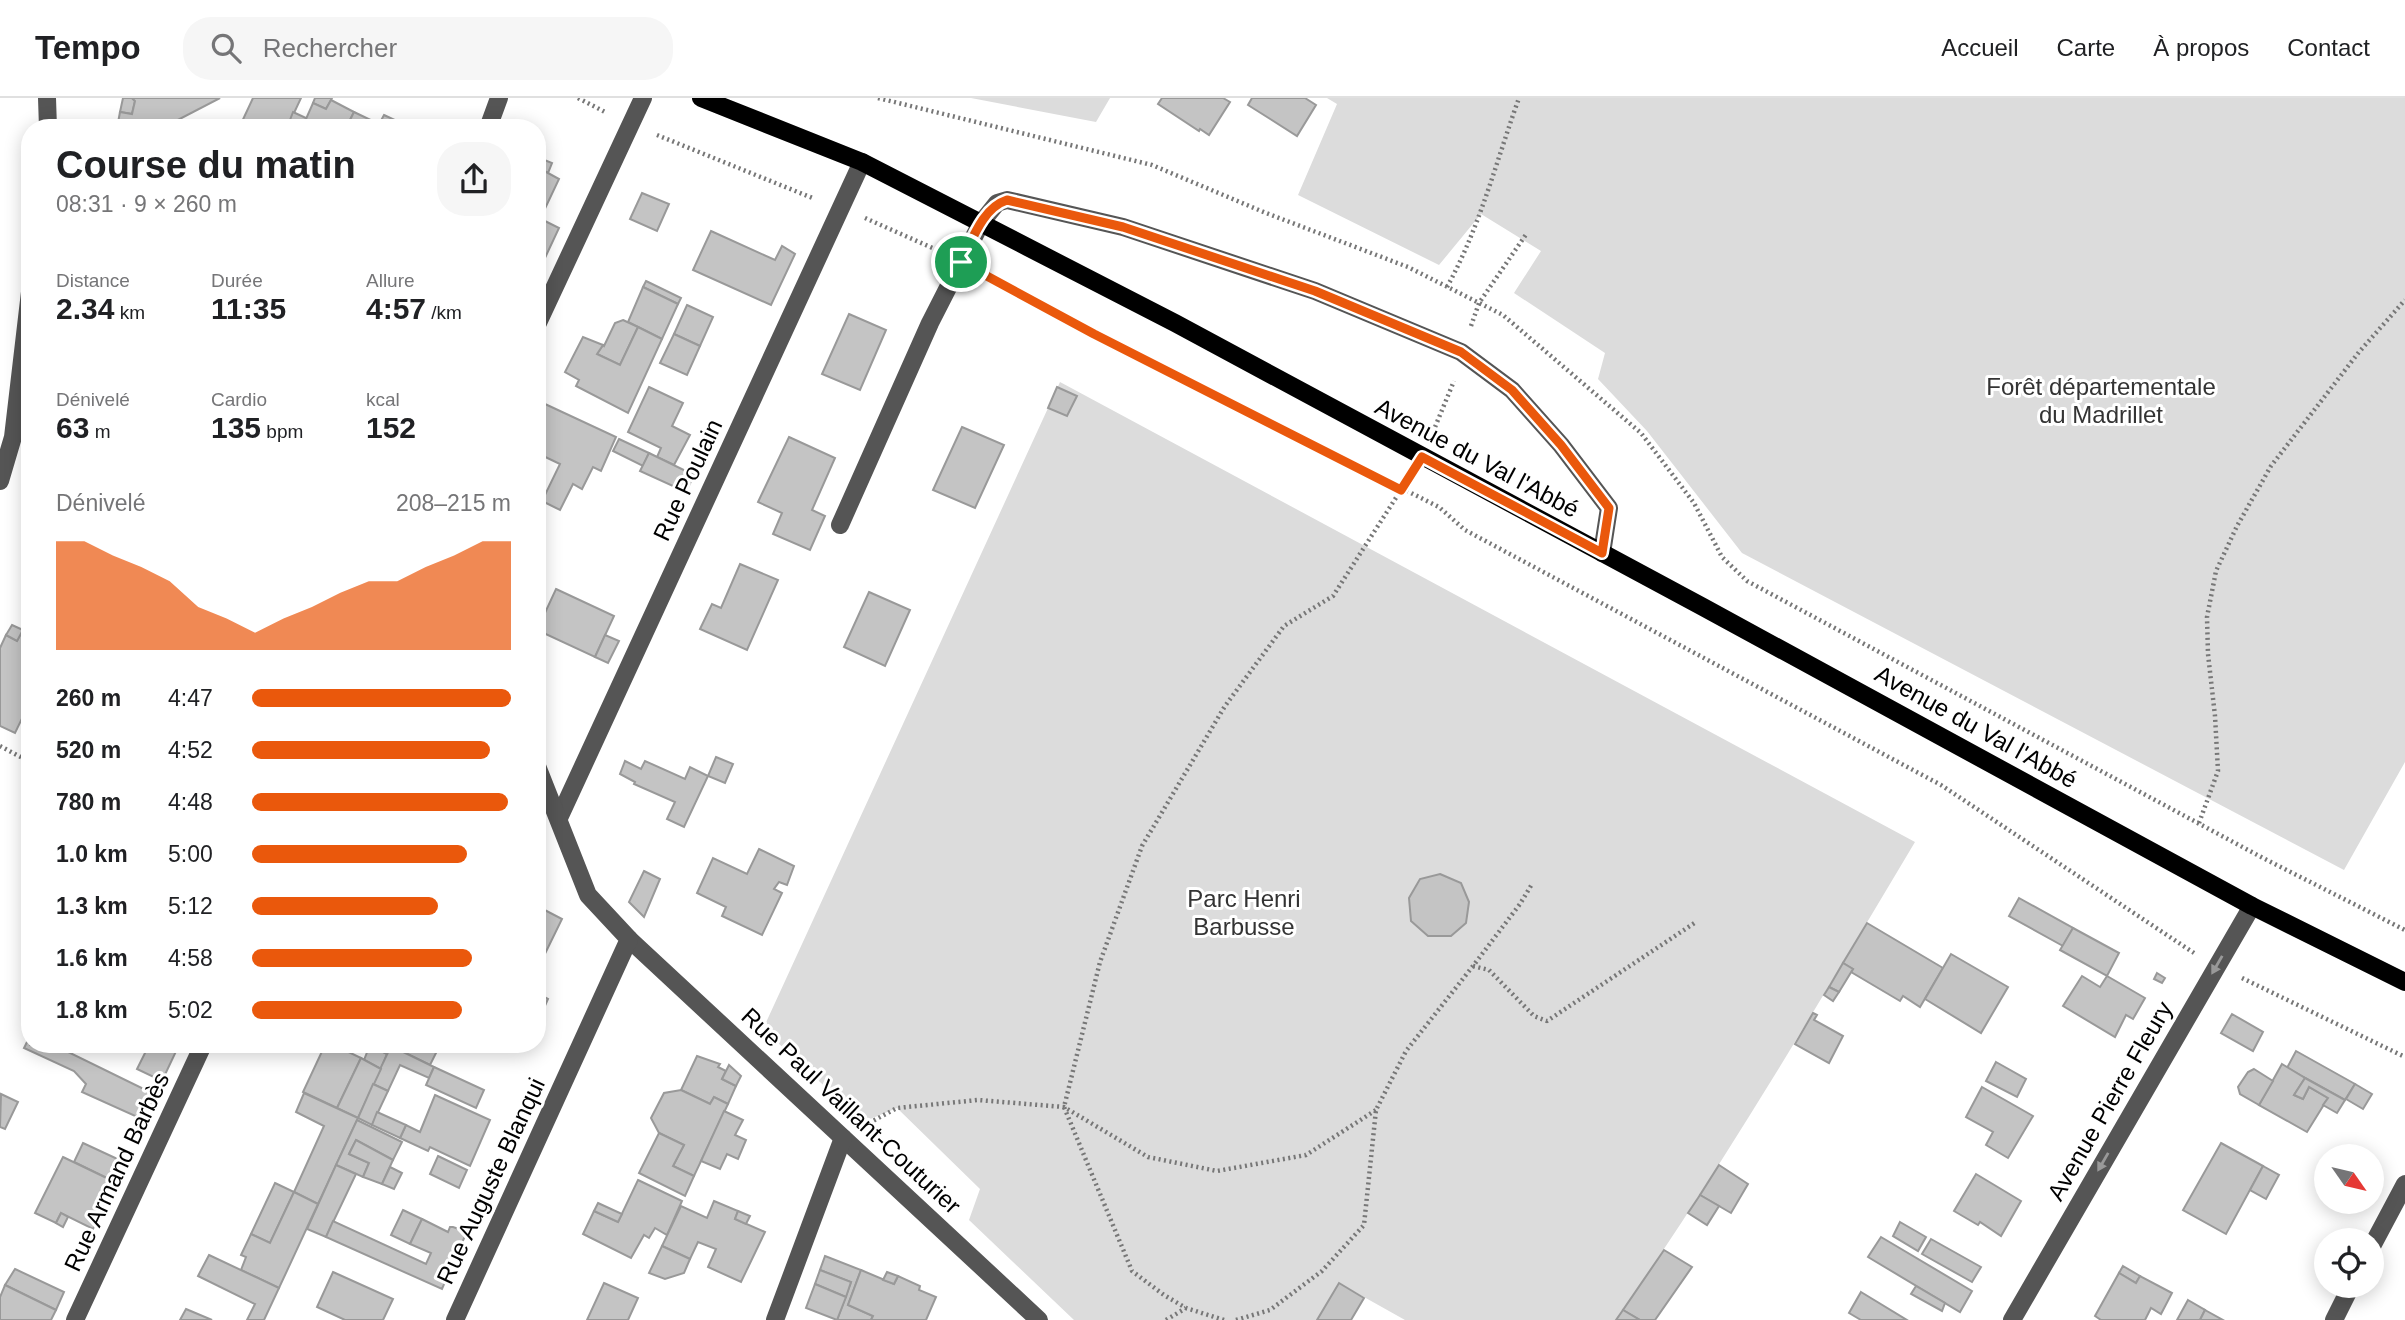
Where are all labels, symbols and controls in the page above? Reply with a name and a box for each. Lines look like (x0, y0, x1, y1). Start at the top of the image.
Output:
search box (183, 17, 673, 80)
text: Tempo (35, 29, 141, 66)
icon: search (207, 29, 245, 67)
text: Rechercher (263, 33, 397, 63)
text: Accueil (1941, 34, 2019, 61)
text: Carte (2057, 34, 2115, 61)
text: À propos (2153, 34, 2249, 61)
text: Contact (2287, 34, 2370, 61)
button: share (437, 142, 511, 216)
text: Course du matin (56, 144, 356, 186)
text: 08:31 · 9 × 260 m (56, 191, 237, 217)
pin (931, 232, 991, 292)
icon: arrive (942, 243, 980, 281)
text: Distance (56, 270, 130, 291)
text: Durée (211, 270, 263, 291)
text: Allure (366, 270, 415, 291)
text: 2.34 (56, 292, 114, 325)
text: 11:35 (211, 292, 286, 325)
text: 4:57 (366, 292, 426, 325)
text: km (114, 302, 145, 323)
text: /km (426, 302, 462, 323)
park label: Forêt départementale du Madrillet (1986, 373, 2216, 428)
text: Dénivelé (56, 389, 130, 410)
text: Cardio (211, 389, 267, 410)
text: kcal (366, 389, 400, 410)
street label: Avenue du Val l'Abbé (1371, 392, 1584, 523)
text: 63 (56, 411, 89, 444)
text: 135 (211, 411, 261, 444)
text: 152 (366, 411, 416, 444)
street label: Rue Poulain (648, 415, 727, 545)
text: m (89, 421, 110, 442)
text: bpm (261, 421, 303, 442)
text: Dénivelé (56, 490, 146, 516)
text: 208–215 m (396, 490, 511, 516)
street label: Avenue du Val l'Abbé (1871, 660, 2082, 793)
text: 260 m (56, 685, 121, 711)
text: 4:47 (168, 685, 213, 711)
text: 520 m (56, 737, 121, 763)
text: 4:52 (168, 737, 213, 763)
text: 780 m (56, 789, 121, 815)
text: 4:48 (168, 789, 213, 815)
text: 1.0 km (56, 841, 128, 867)
text: 5:00 (168, 841, 213, 867)
park label: Parc Henri Barbusse (1187, 885, 1301, 940)
text: 1.3 km (56, 893, 128, 919)
text: 5:12 (168, 893, 213, 919)
text: 1.6 km (56, 945, 128, 971)
text: 4:58 (168, 945, 213, 971)
one-way arrow (2211, 955, 2223, 974)
text: 1.8 km (56, 997, 128, 1023)
text: 5:02 (168, 997, 213, 1023)
street label: Avenue Pierre Fleury (2042, 997, 2178, 1205)
street label: Rue Paul Vaillant-Couturier (736, 1002, 966, 1219)
street label: Rue Armand Barbès (59, 1068, 174, 1275)
street label: Rue Auguste Blanqui (431, 1073, 550, 1288)
north arrow (2314, 1144, 2384, 1214)
map controls (2314, 1144, 2384, 1298)
one-way arrow (2097, 1152, 2109, 1171)
button: locate (2314, 1228, 2384, 1298)

